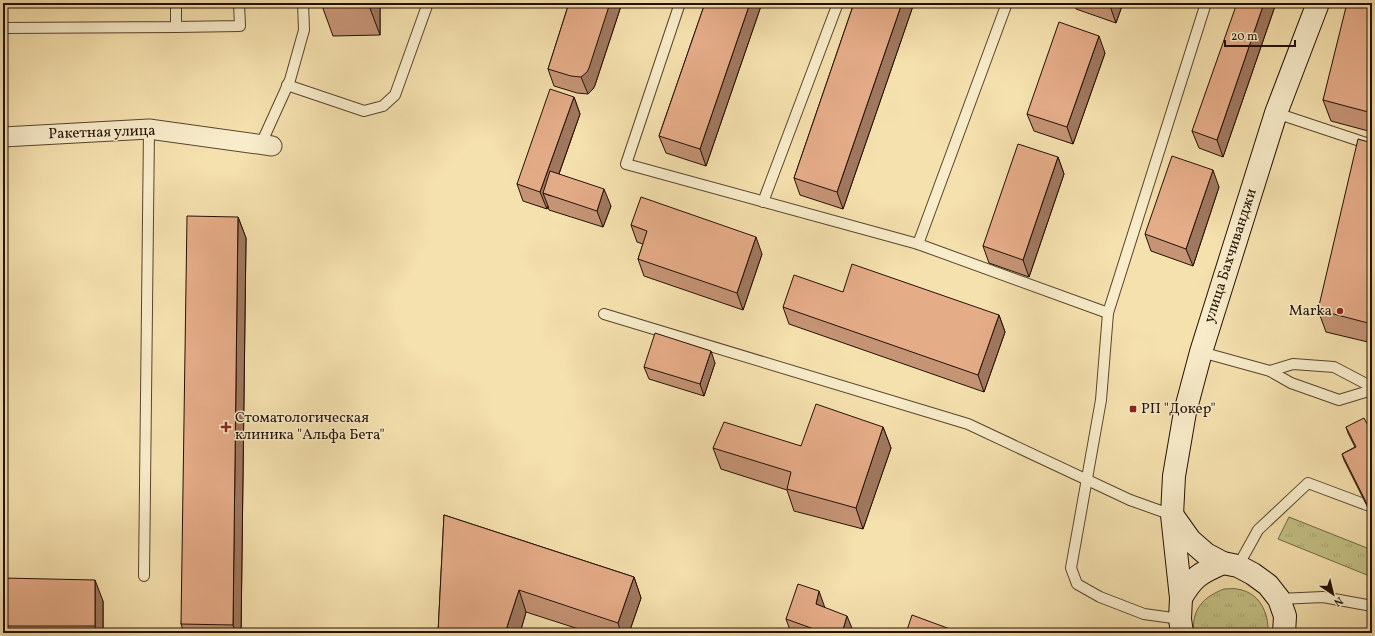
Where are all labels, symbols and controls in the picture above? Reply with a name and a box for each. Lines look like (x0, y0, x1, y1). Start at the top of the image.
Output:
scale bar (1225, 22, 1295, 48)
text: 20 m (1231, 29, 1258, 45)
street label: Ракетная улица (48, 121, 156, 145)
street label: улица Бахчиванджи (1199, 186, 1263, 326)
place label: Marka (1289, 301, 1332, 322)
marker: Marka (1335, 306, 1345, 316)
place label: РП "Докер" (1141, 399, 1216, 420)
marker: РП "Докер" (1128, 404, 1138, 414)
place label: Стоматологическая клиника "Альфа Бета" (235, 408, 385, 446)
marker: Стоматологическая клиника "Альфа Бета" (220, 421, 232, 433)
north arrow (1313, 574, 1353, 614)
text: N (1330, 593, 1345, 609)

